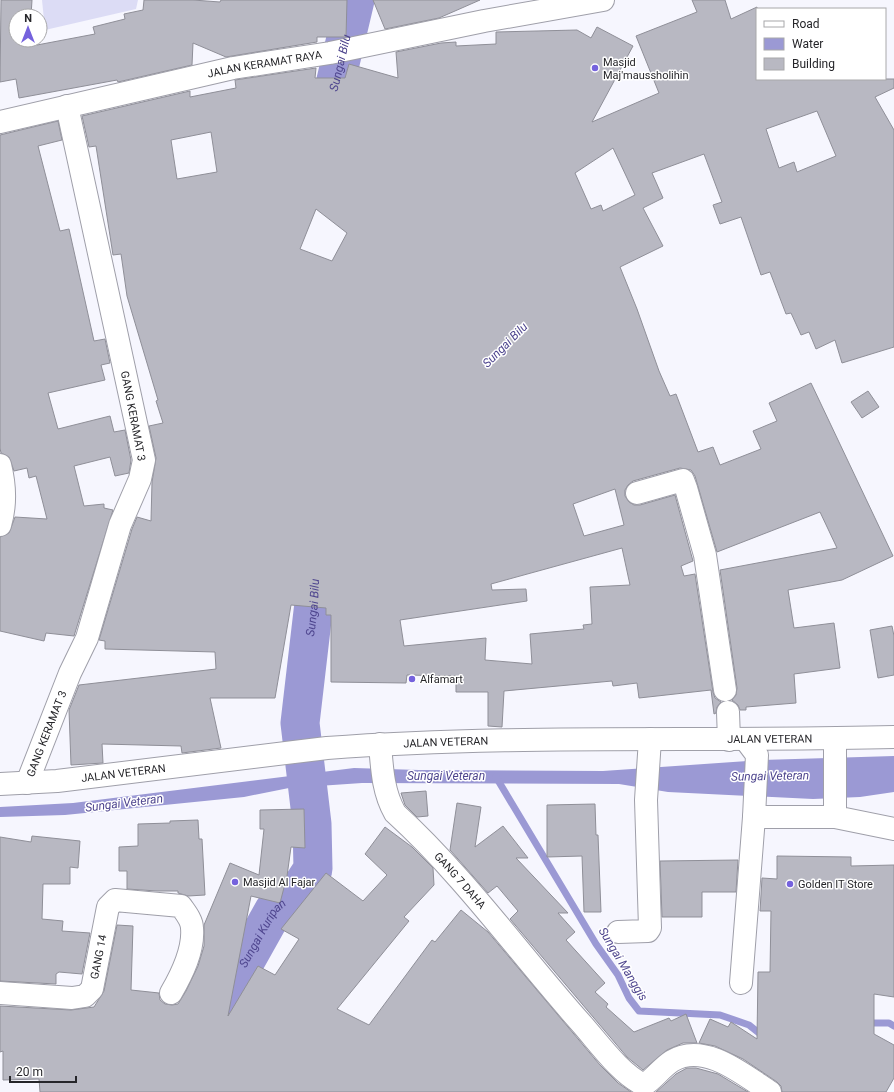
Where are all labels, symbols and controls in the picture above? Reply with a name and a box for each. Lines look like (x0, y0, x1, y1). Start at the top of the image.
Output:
north arrow (8, 8, 48, 48)
legend (756, 8, 886, 80)
text: N (24, 12, 32, 25)
text: Road (792, 17, 820, 31)
water label: Sungai Bilu (327, 33, 354, 93)
text: Water (792, 37, 823, 51)
street label: JALAN KERAMAT RAYA (206, 48, 324, 80)
place label: Masjid Maj'maussholihin (603, 56, 689, 82)
text: Building (792, 57, 835, 71)
marker: Masjid Maj'maussholihin (590, 63, 600, 73)
water label: Sungai Bilu (480, 319, 531, 370)
street label: GANG KERAMAT 3 (118, 370, 148, 462)
water label: Sungai Bilu (303, 578, 322, 637)
place label: Alfamart (420, 673, 463, 686)
marker: Alfamart (407, 674, 417, 684)
street label: GANG KERAMAT 3 (24, 689, 69, 779)
street label: JALAN VETERAN (727, 732, 812, 745)
street label: JALAN VETERAN (403, 734, 488, 750)
street label: JALAN VETERAN (80, 761, 166, 784)
water label: Sungai Veteran (731, 768, 809, 784)
water label: Sungai Veteran (407, 769, 485, 783)
water label: Sungai Veteran (84, 791, 164, 815)
street label: GANG 7 DAHA (432, 849, 489, 912)
place label: Masjid Al Fajar (243, 876, 316, 889)
marker: Masjid Al Fajar (230, 877, 240, 887)
place label: Golden IT Store (798, 878, 873, 891)
marker: Golden IT Store (785, 879, 795, 889)
water label: Sungai Kuripan (236, 896, 289, 970)
water label: Sungai Manggis (596, 925, 650, 1003)
street label: GANG 14 (88, 933, 109, 980)
scale bar (10, 1058, 76, 1084)
text: 20 m (16, 1065, 43, 1079)

